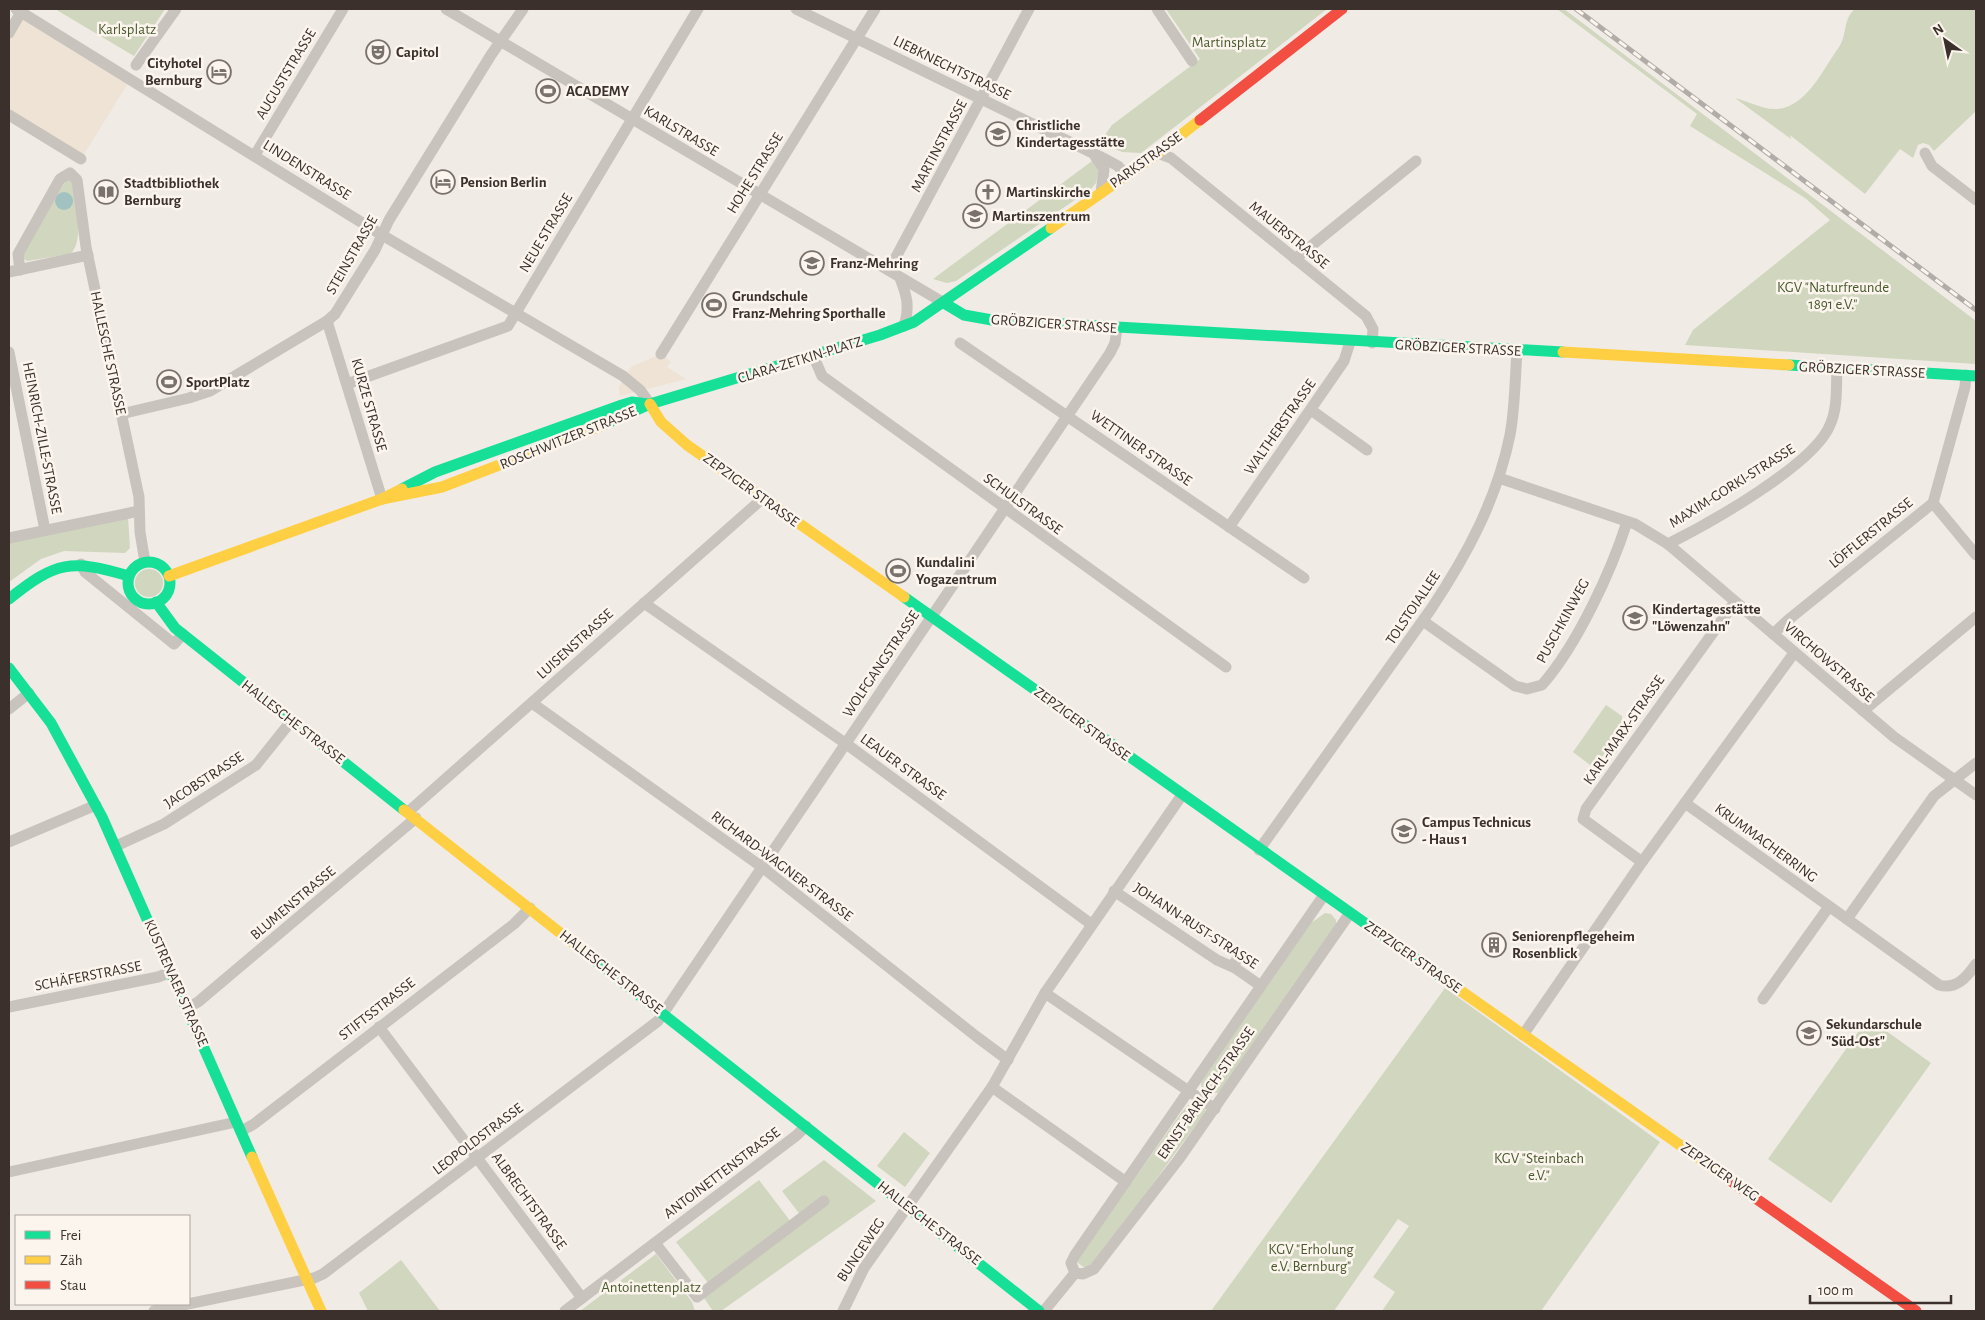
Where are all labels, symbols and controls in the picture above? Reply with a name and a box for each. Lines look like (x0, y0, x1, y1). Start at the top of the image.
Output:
north arrow (1920, 15, 1970, 65)
text: N (1931, 21, 1946, 38)
park label: Karlsplatz (98, 22, 156, 37)
street label: AUGUSTSTRASSE (253, 26, 319, 122)
street label: LIEBKNECHTSTRASSE (891, 33, 1013, 103)
park label: Martinsplatz (1192, 35, 1266, 50)
theatre icon: Capitol (365, 39, 391, 65)
place label: Capitol (396, 45, 439, 60)
place label: Cityhotel Bernburg (145, 56, 202, 88)
hotel icon: Cityhotel Bernburg (206, 59, 232, 85)
sports icon: ACADEMY (535, 78, 561, 104)
place label: ACADEMY (566, 84, 630, 99)
street label: MARTINSTRASSE (908, 97, 970, 195)
street label: KARLSTRASSE (641, 103, 721, 159)
place label: Christliche Kindertagesstätte (1016, 118, 1125, 150)
school or university icon: Christliche Kindertagesstätte (985, 121, 1011, 147)
street label: PARKSTRASSE (1107, 129, 1185, 191)
street label: HOHE STRASSE (724, 130, 786, 216)
street label: LINDENSTRASSE (261, 137, 353, 203)
hotel icon: Pension Berlin (430, 169, 456, 195)
place label: Pension Berlin (460, 175, 547, 190)
place label: Stadtbibliothek Bernburg (124, 176, 220, 208)
library icon: Stadtbibliothek Bernburg (93, 179, 119, 205)
church icon: Martinskirche (975, 179, 1001, 205)
place label: Martinskirche (1006, 185, 1090, 200)
street label: NEUE STRASSE (517, 191, 575, 275)
street label: MAUERSTRASSE (1246, 198, 1332, 272)
school or university icon: Martinszentrum (962, 203, 988, 229)
place label: Martinszentrum (992, 209, 1090, 224)
street label: STEINSTRASSE (323, 213, 381, 297)
school or university icon: Franz-Mehring (799, 250, 825, 276)
place label: Franz-Mehring (830, 256, 919, 271)
park label: KGV "Naturfreunde 1891 e.V." (1777, 280, 1889, 312)
place label: Grundschule Franz-Mehring Sporthalle (732, 289, 886, 321)
street label: HALLESCHE STRASSE (88, 290, 128, 416)
sports icon: Grundschule Franz-Mehring Sporthalle (701, 292, 727, 318)
street label: GRÖBZIGER STRASSE (991, 310, 1118, 336)
street label: CLARA-ZETKIN-PLATZ (736, 334, 864, 386)
street label: GRÖBZIGER STRASSE (1395, 335, 1521, 359)
street label: KURZE STRASSE (349, 357, 389, 453)
street label: GRÖBZIGER STRASSE (1799, 357, 1925, 381)
street label: HEINRICH-ZILLE-STRASSE (20, 361, 64, 515)
sports icon: SportPlatz (156, 369, 182, 395)
place label: SportPlatz (186, 375, 250, 390)
street label: WALTHERSTRASSE (1241, 376, 1319, 478)
street label: ROSCHWITZER STRASSE (498, 404, 638, 472)
street label: WETTINER STRASSE (1087, 407, 1195, 489)
street label: MAXIM-GORKI-STRASSE (1667, 441, 1797, 531)
street label: ZEPZIGER STRASSE (700, 450, 802, 530)
street label: SCHULSTRASSE (981, 470, 1065, 538)
street label: LÖFFLERSTRASSE (1825, 493, 1916, 571)
place label: Kundalini Yogazentrum (916, 555, 997, 587)
sports icon: Kundalini Yogazentrum (885, 558, 911, 584)
street label: TOLSTOIALLEE (1383, 568, 1443, 648)
street label: PUSCHKINWEG (1534, 576, 1592, 666)
place label: Kindertagesstätte "Löwenzahn" (1652, 602, 1761, 634)
school or university icon: Kindertagesstätte "Löwenzahn" (1622, 605, 1648, 631)
street label: LUISENSTRASSE (534, 606, 616, 682)
street label: WOLFGANGSTRASSE (840, 608, 922, 720)
street label: VIRCHOWSTRASSE (1781, 619, 1877, 705)
street label: KARL-MARX-STRASSE (1581, 673, 1667, 787)
street label: HALLESCHE STRASSE (239, 677, 347, 767)
street label: ZEPZIGER STRASSE (1031, 684, 1133, 764)
street label: LEAUER STRASSE (857, 731, 949, 803)
street label: JACOBSTRASSE (162, 749, 246, 811)
street label: KRUMMACHERRING (1712, 801, 1820, 885)
street label: RICHARD-WAGNER-STRASSE (709, 808, 855, 924)
place label: Campus Technicus - Haus 1 (1422, 815, 1531, 847)
school or university icon: Campus Technicus - Haus 1 (1391, 818, 1417, 844)
street label: BLUMENSTRASSE (248, 863, 338, 943)
street label: JOHANN-RUST-STRASSE (1131, 880, 1261, 972)
street label: KUSTRENAER STRASSE (141, 917, 211, 1049)
street label: ZEPZIGER STRASSE (1362, 918, 1464, 996)
street label: HALLESCHE STRASSE (557, 927, 665, 1017)
place label: Seniorenpflegeheim Rosenblick (1512, 929, 1635, 961)
building icon: Seniorenpflegeheim Rosenblick (1481, 932, 1507, 958)
street label: SCHÄFERSTRASSE (33, 957, 143, 994)
street label: STIFTSSTRASSE (336, 975, 418, 1043)
place label: Sekundarschule "Süd-Ost" (1826, 1017, 1922, 1049)
school or university icon: Sekundarschule "Süd-Ost" (1796, 1020, 1822, 1046)
street label: ERNST-BARLACH-STRASSE (1155, 1024, 1257, 1162)
street label: LEOPOLDSTRASSE (430, 1100, 526, 1178)
street label: ANTOINETTENSTRASSE (661, 1125, 783, 1221)
street label: ZEPZIGER WEG (1678, 1140, 1762, 1204)
street label: ALBRECHTSTRASSE (489, 1150, 569, 1252)
park label: KGV "Steinbach e.V." (1494, 1151, 1584, 1183)
street label: HALLESCHE STRASSE (875, 1178, 983, 1268)
legend (15, 1215, 190, 1305)
street label: BUNGEWEG (834, 1216, 888, 1284)
text: Frei (60, 1228, 81, 1243)
park label: KGV "Erholung e.V. Bernburg" (1268, 1242, 1354, 1274)
text: Zäh (60, 1253, 83, 1268)
scale bar (1810, 1272, 1951, 1304)
text: Stau (60, 1278, 87, 1293)
park label: Antoinettenplatz (601, 1280, 701, 1295)
text: 100 m (1818, 1283, 1853, 1298)

